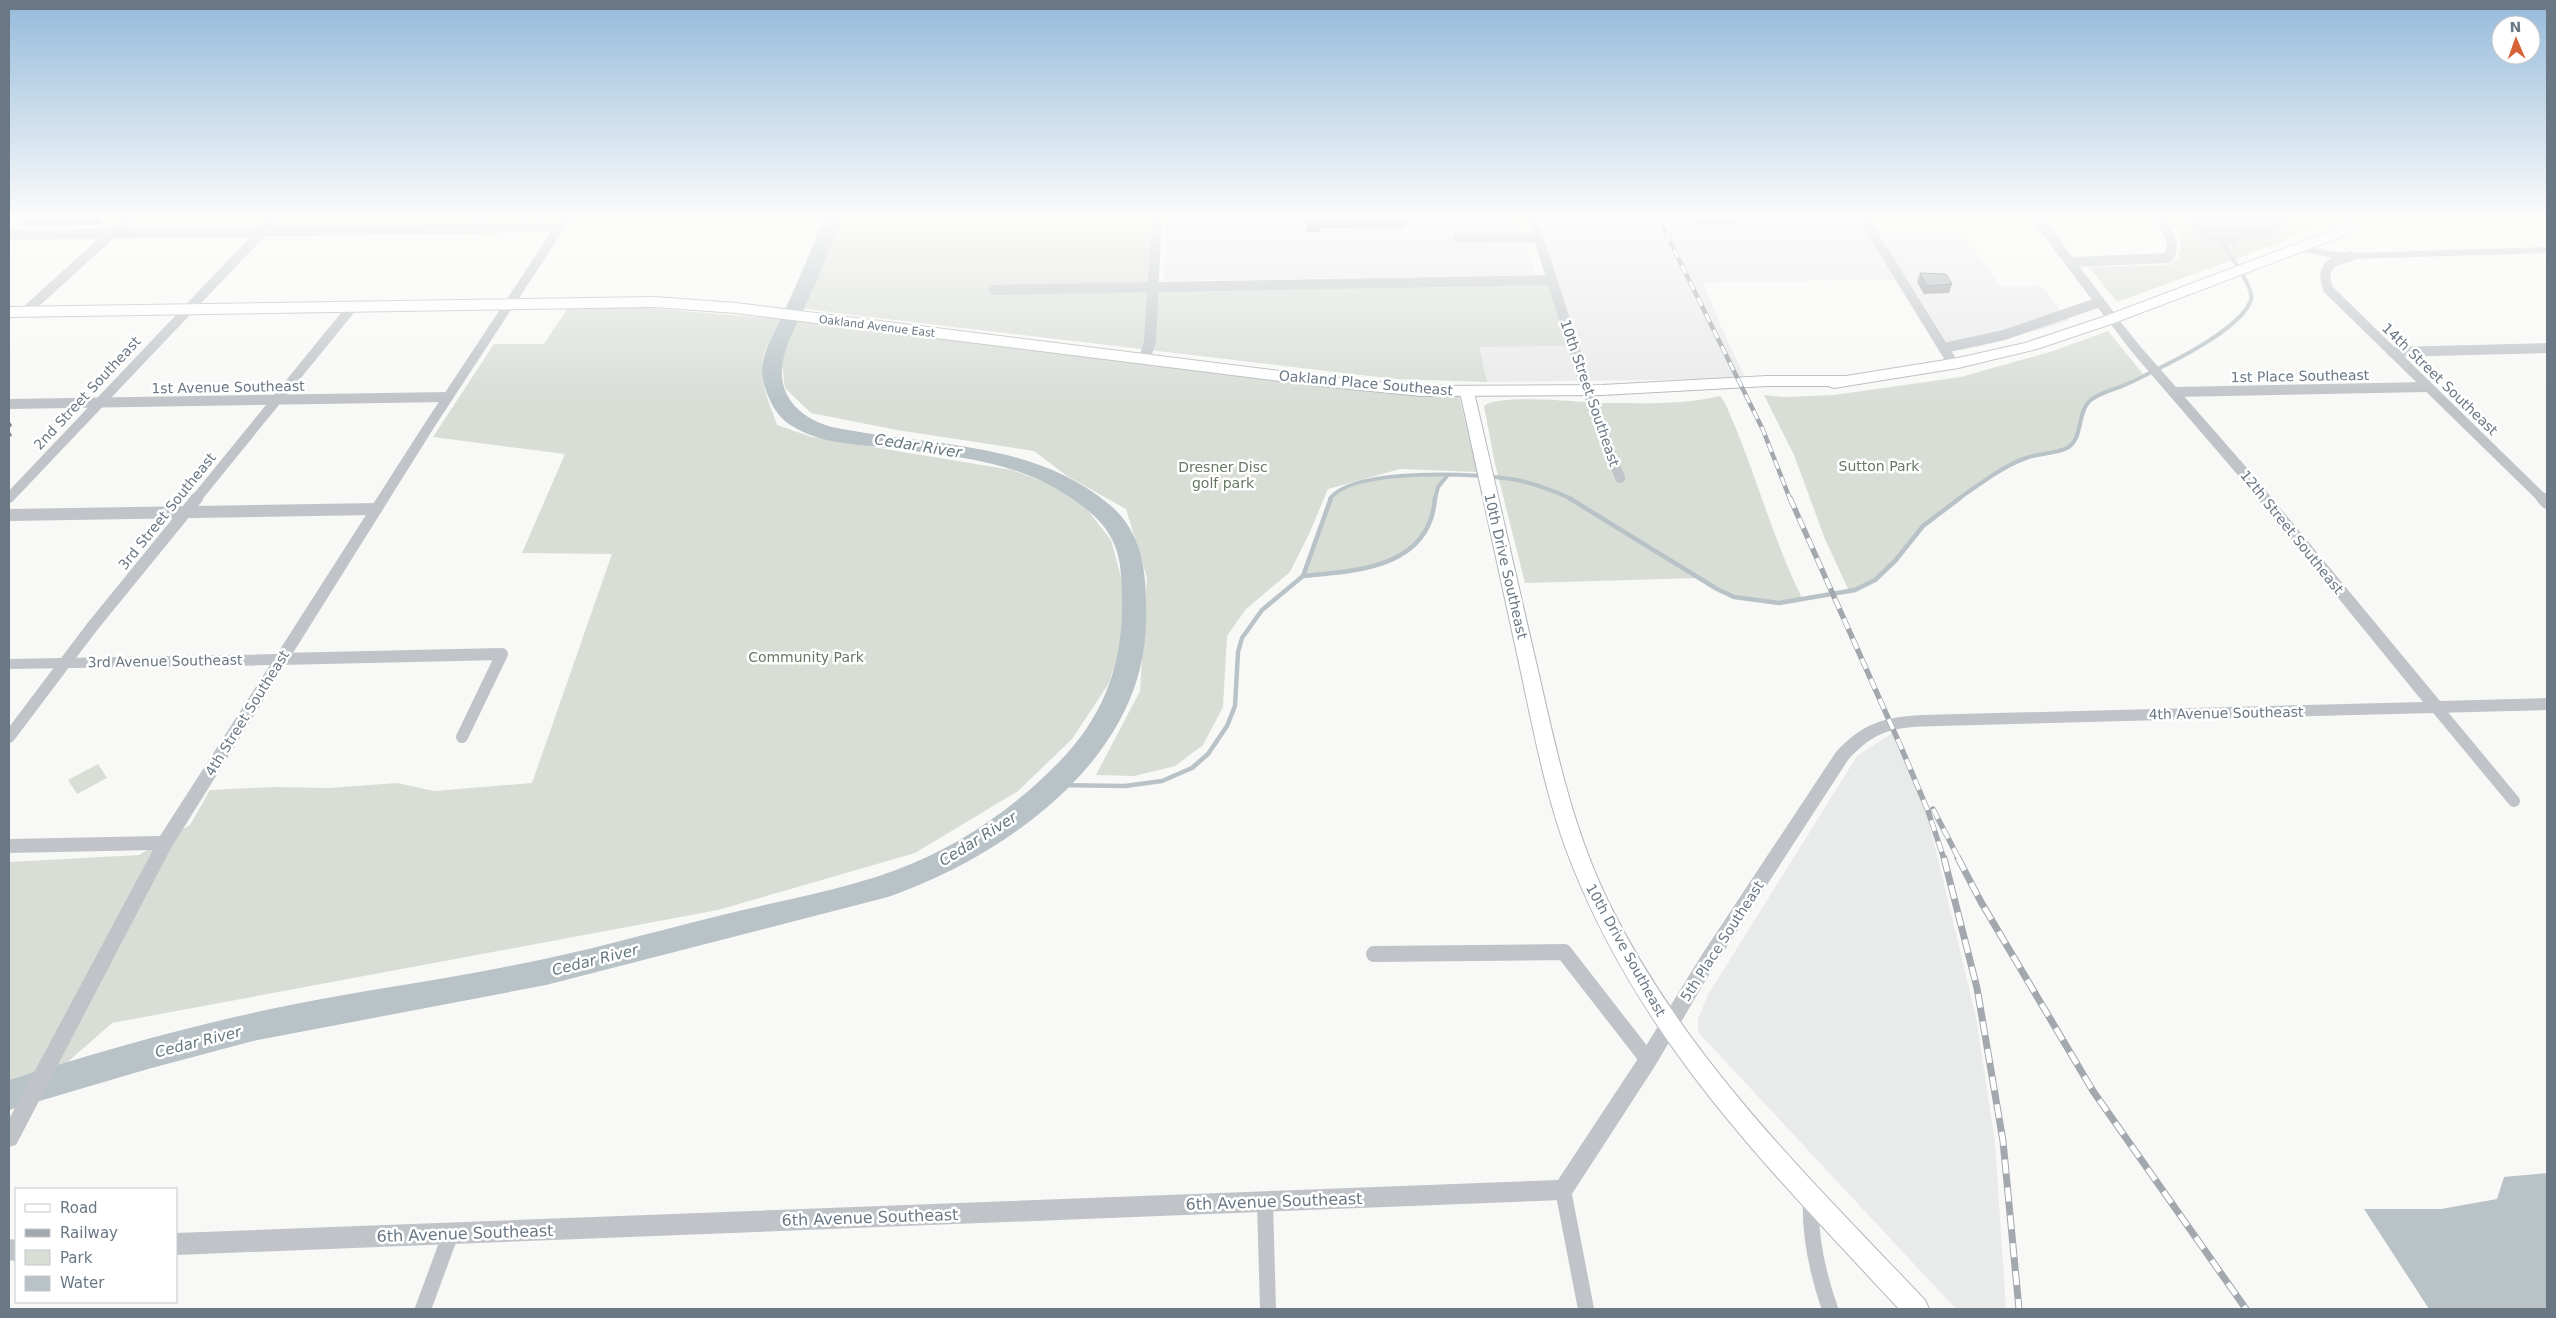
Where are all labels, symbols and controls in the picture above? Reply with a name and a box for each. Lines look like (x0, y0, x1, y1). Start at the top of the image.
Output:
north arrow (2491, 15, 2541, 65)
text: N (2509, 19, 2522, 35)
street label: Oakland Avenue East (818, 313, 937, 340)
street label: 10th Street Southeast (1557, 317, 1623, 469)
street label: 14th Street Southeast (2379, 320, 2501, 439)
street label: 2nd Street Southeast (30, 333, 144, 453)
street label: Oakland Place Southeast (1278, 367, 1454, 399)
street label: 1st Place Southeast (2231, 367, 2370, 385)
street label: 1st Avenue Southeast (151, 378, 305, 396)
water label: Cedar River (873, 430, 964, 462)
street label: 3rd Street Southeast (115, 449, 219, 573)
park label: Sutton Park (1839, 458, 1920, 474)
park label: Dresner Disc golf park (1178, 459, 1268, 491)
street label: 12th Street Southeast (2237, 467, 2347, 597)
street label: 10th Drive Southeast (1481, 492, 1531, 641)
street label: 4th Street Southeast (202, 647, 293, 779)
park label: Community Park (748, 649, 865, 665)
street label: 3rd Avenue Southeast (87, 652, 243, 670)
street label: 4th Avenue Southeast (2148, 704, 2304, 722)
water label: Cedar River (936, 808, 1021, 870)
street label: 5th Place Southeast (1677, 877, 1767, 1004)
street label: 10th Drive Southeast (1583, 881, 1669, 1020)
water label: Cedar River (550, 940, 641, 979)
water label: Cedar River (153, 1022, 244, 1061)
legend (15, 1188, 178, 1303)
street label: 6th Avenue Southeast (1185, 1189, 1363, 1214)
text: Road (60, 1199, 98, 1217)
street label: 6th Avenue Southeast (781, 1205, 959, 1230)
street label: 6th Avenue Southeast (376, 1221, 554, 1246)
text: Railway (60, 1224, 118, 1242)
text: Park (60, 1249, 93, 1267)
text: Water (60, 1274, 105, 1292)

